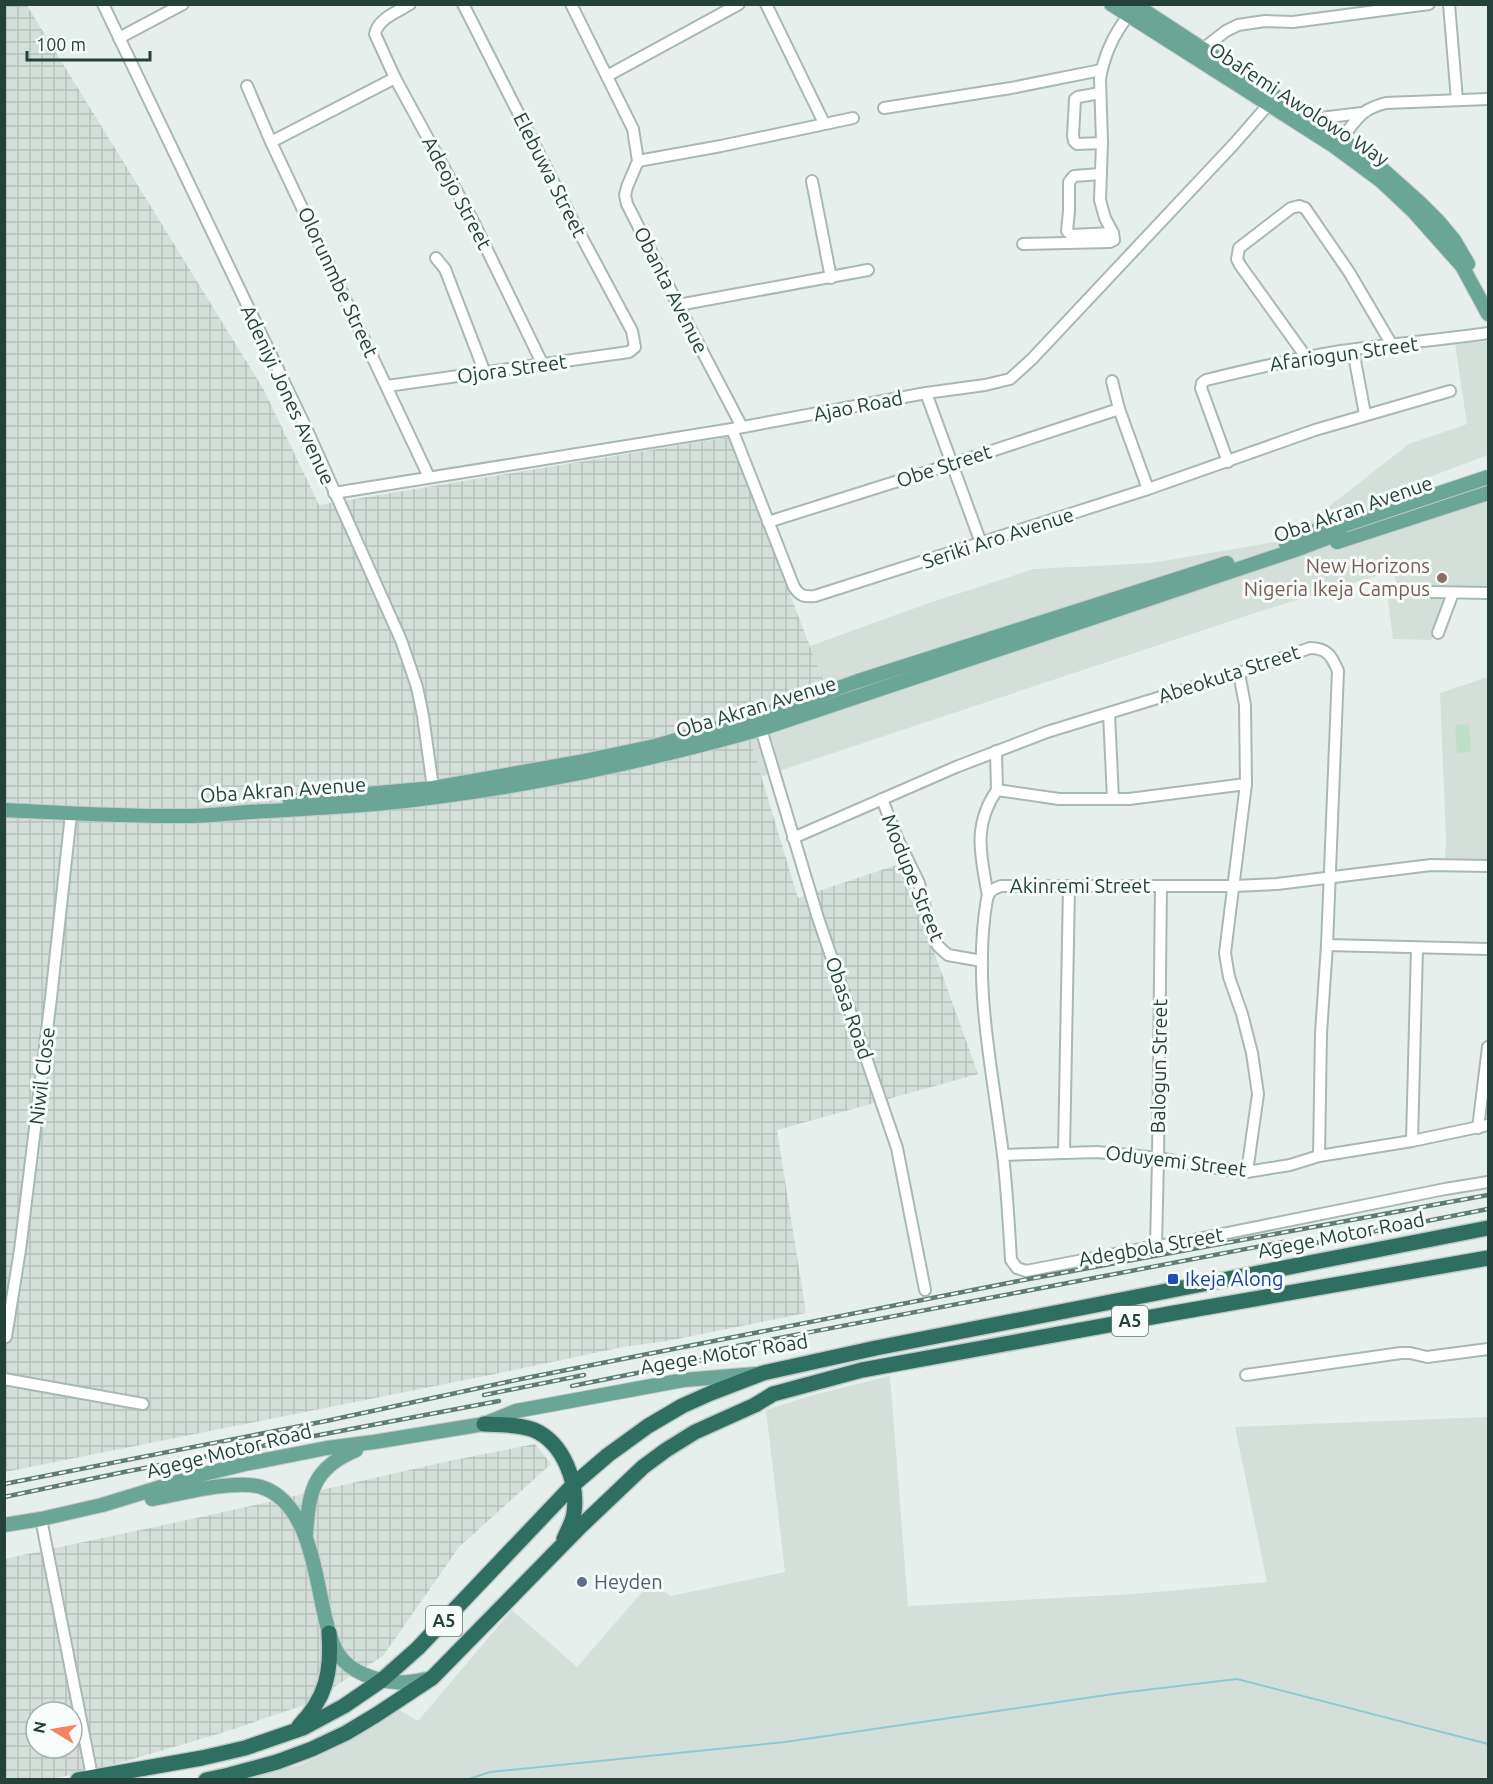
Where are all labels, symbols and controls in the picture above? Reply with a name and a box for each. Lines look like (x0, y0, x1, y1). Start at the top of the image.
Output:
scale bar (27, 24, 150, 62)
text: 100 m (36, 34, 86, 54)
street label: Obafemi Awolowo Way (1205, 37, 1394, 170)
street label: Elebuwa Street (509, 109, 592, 241)
street label: Adeojo Street (418, 132, 497, 253)
street label: Olorunmbe Street (294, 203, 383, 361)
street label: Obanta Avenue (630, 223, 713, 357)
street label: Adeniyi Jones Avenue (237, 301, 340, 488)
street label: Afariogun Street (1268, 332, 1420, 375)
street label: Ojora Street (456, 349, 568, 388)
street label: Ajao Road (811, 386, 905, 425)
street label: Obe Street (893, 439, 994, 492)
street label: Oba Akran Avenue (1270, 471, 1435, 546)
street label: Seriki Aro Avenue (919, 502, 1076, 573)
place label: New Horizons Nigeria Ikeja Campus (1244, 554, 1430, 600)
marker: New Horizons Nigeria Ikeja Campus (1435, 571, 1449, 585)
street label: Abeokuta Street (1155, 640, 1303, 707)
street label: Oba Akran Avenue (673, 671, 839, 742)
street label: Oba Akran Avenue (199, 772, 367, 807)
street label: Modupe Street (877, 811, 950, 945)
street label: Akinremi Street (1010, 874, 1150, 897)
street label: Obasa Road (821, 953, 878, 1062)
street label: Balogun Street (1146, 998, 1171, 1134)
street label: Niwil Close (24, 1026, 59, 1126)
street label: Oduyemi Street (1104, 1140, 1248, 1181)
street label: Agege Motor Road (1256, 1207, 1426, 1262)
street label: Adegbola Street (1077, 1222, 1225, 1271)
place label: Ikeja Along (1185, 1267, 1284, 1290)
marker: Ikeja Along (1166, 1272, 1180, 1286)
road number: A5 (1112, 1306, 1148, 1336)
street label: Agege Motor Road (638, 1329, 809, 1378)
street label: Agege Motor Road (144, 1419, 314, 1482)
place label: Heyden (594, 1570, 663, 1593)
marker: Heyden (575, 1575, 589, 1589)
road number: A5 (426, 1606, 462, 1636)
north arrow (24, 1700, 84, 1760)
text: N (29, 1720, 49, 1735)

